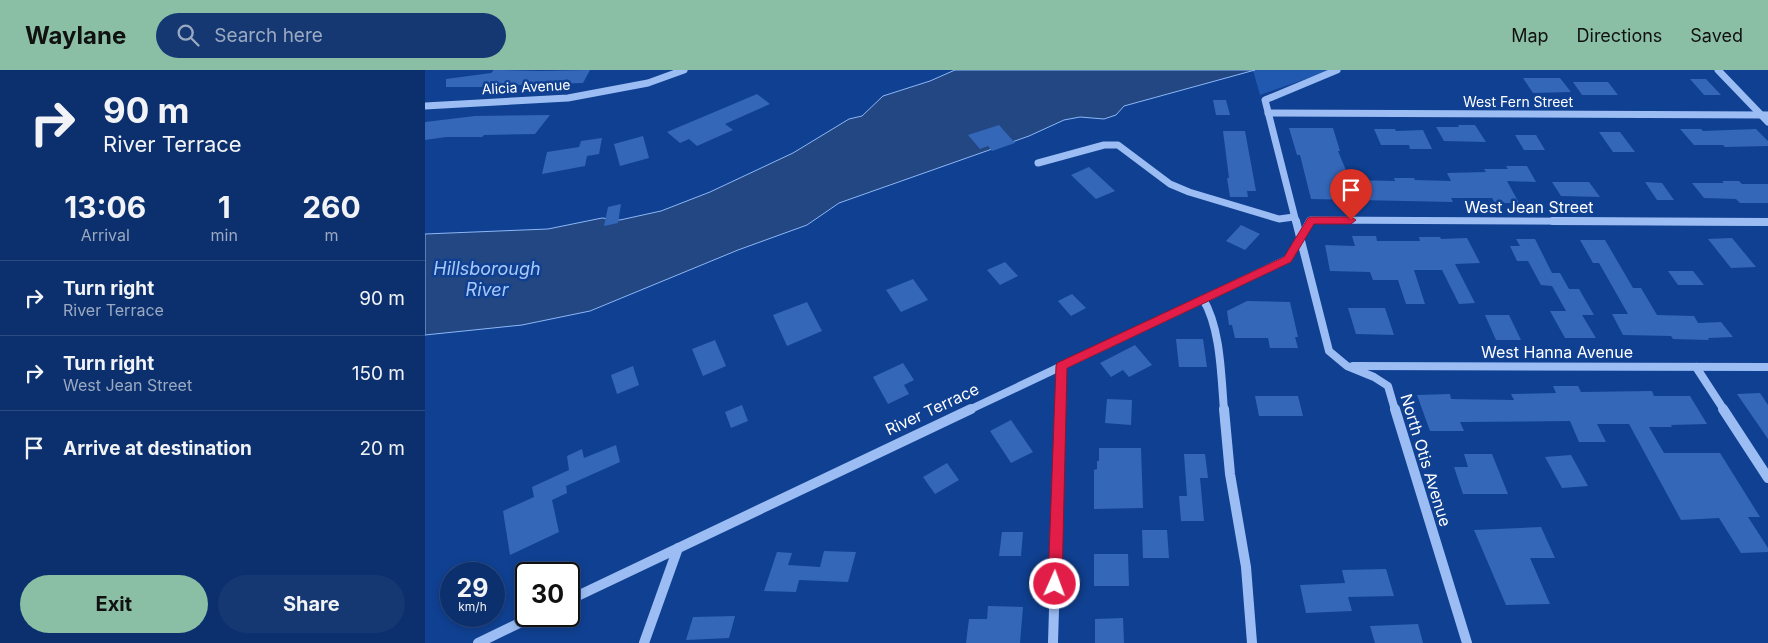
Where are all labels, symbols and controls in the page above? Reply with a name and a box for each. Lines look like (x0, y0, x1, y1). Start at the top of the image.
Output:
search box (156, 13, 506, 58)
text: Waylane (25, 21, 126, 50)
icon: search (174, 21, 202, 49)
text: Search here (214, 24, 323, 47)
text: Map (1511, 25, 1549, 46)
text: Directions (1577, 25, 1662, 46)
text: Saved (1690, 25, 1743, 46)
street label: Alicia Avenue (481, 76, 571, 97)
text: 90 m (103, 89, 190, 131)
icon: right (20, 90, 85, 155)
street label: West Fern Street (1463, 93, 1574, 110)
text: River Terrace (103, 131, 242, 157)
pin (1330, 169, 1372, 220)
icon: arrive (1337, 176, 1365, 204)
text: 13:06 (64, 189, 146, 225)
text: 1 (218, 189, 231, 225)
text: 260 (302, 189, 361, 225)
street label: West Jean Street (1464, 197, 1594, 217)
text: Arrival (81, 225, 130, 245)
text: min (211, 225, 238, 245)
text: m (324, 225, 338, 245)
water label: Hillsborough River (433, 258, 541, 300)
text: Turn right (63, 277, 154, 300)
icon: right (20, 284, 48, 312)
text: 90 m (359, 287, 405, 310)
text: River Terrace (63, 300, 164, 320)
street label: West Hanna Avenue (1481, 342, 1633, 362)
text: Turn right (63, 352, 154, 375)
icon: right (20, 359, 48, 387)
text: 150 m (352, 362, 405, 385)
text: West Jean Street (63, 375, 192, 395)
street label: River Terrace (882, 379, 982, 439)
street label: North Otis Avenue (1396, 391, 1456, 529)
icon: arrive (20, 434, 48, 462)
text: Arrive at destination (63, 437, 252, 460)
text: 20 m (359, 437, 405, 460)
position arrow (1028, 557, 1080, 609)
speed limit sign: 30 (515, 562, 580, 627)
text: 29 (457, 573, 488, 603)
button: Exit (20, 575, 208, 633)
button: Share (218, 575, 405, 633)
text: km/h (458, 599, 487, 614)

